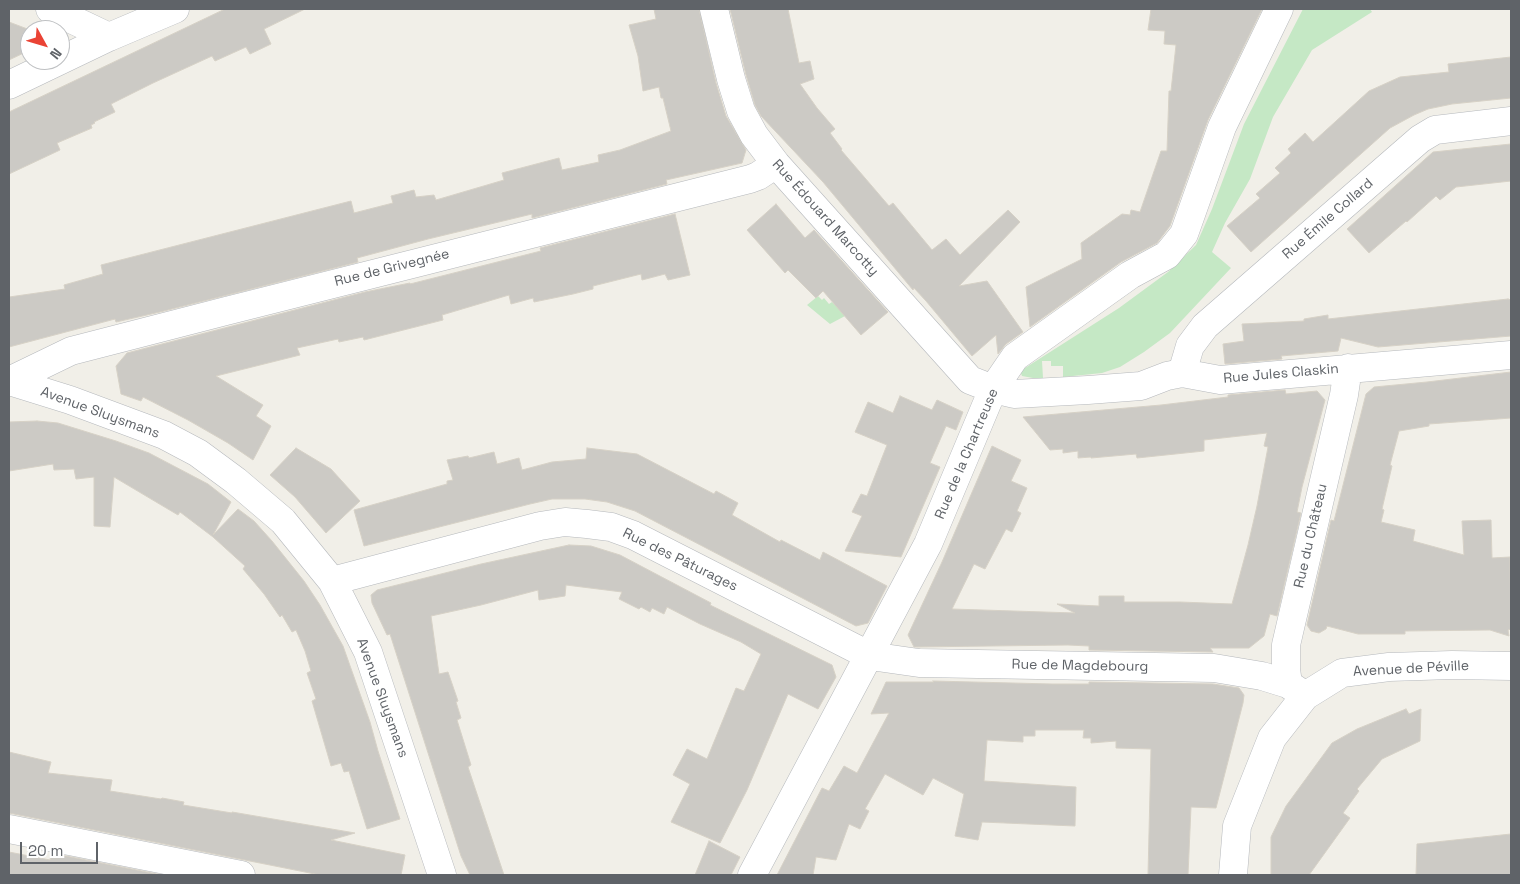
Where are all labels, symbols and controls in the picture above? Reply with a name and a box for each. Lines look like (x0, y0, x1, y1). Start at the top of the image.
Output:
north arrow (20, 20, 70, 70)
text: N (46, 44, 66, 63)
street label: Rue Édouard Marcotty (768, 156, 882, 280)
street label: Rue Émile Collard (1279, 175, 1377, 263)
street label: Rue de Grivegnée (333, 246, 451, 290)
street label: Rue Jules Claskin (1223, 361, 1339, 387)
street label: Avenue Sluysmans (38, 384, 162, 442)
street label: Rue de la Chartreuse (932, 386, 1002, 522)
street label: Rue du Château (1291, 482, 1331, 590)
street label: Rue des Pâturages (620, 525, 740, 595)
street label: Avenue Sluysmans (353, 636, 411, 760)
street label: Rue de Magdebourg (1012, 656, 1148, 676)
street label: Avenue de Péville (1353, 658, 1469, 680)
scale bar (22, 832, 100, 864)
text: 20 m (28, 841, 63, 860)

